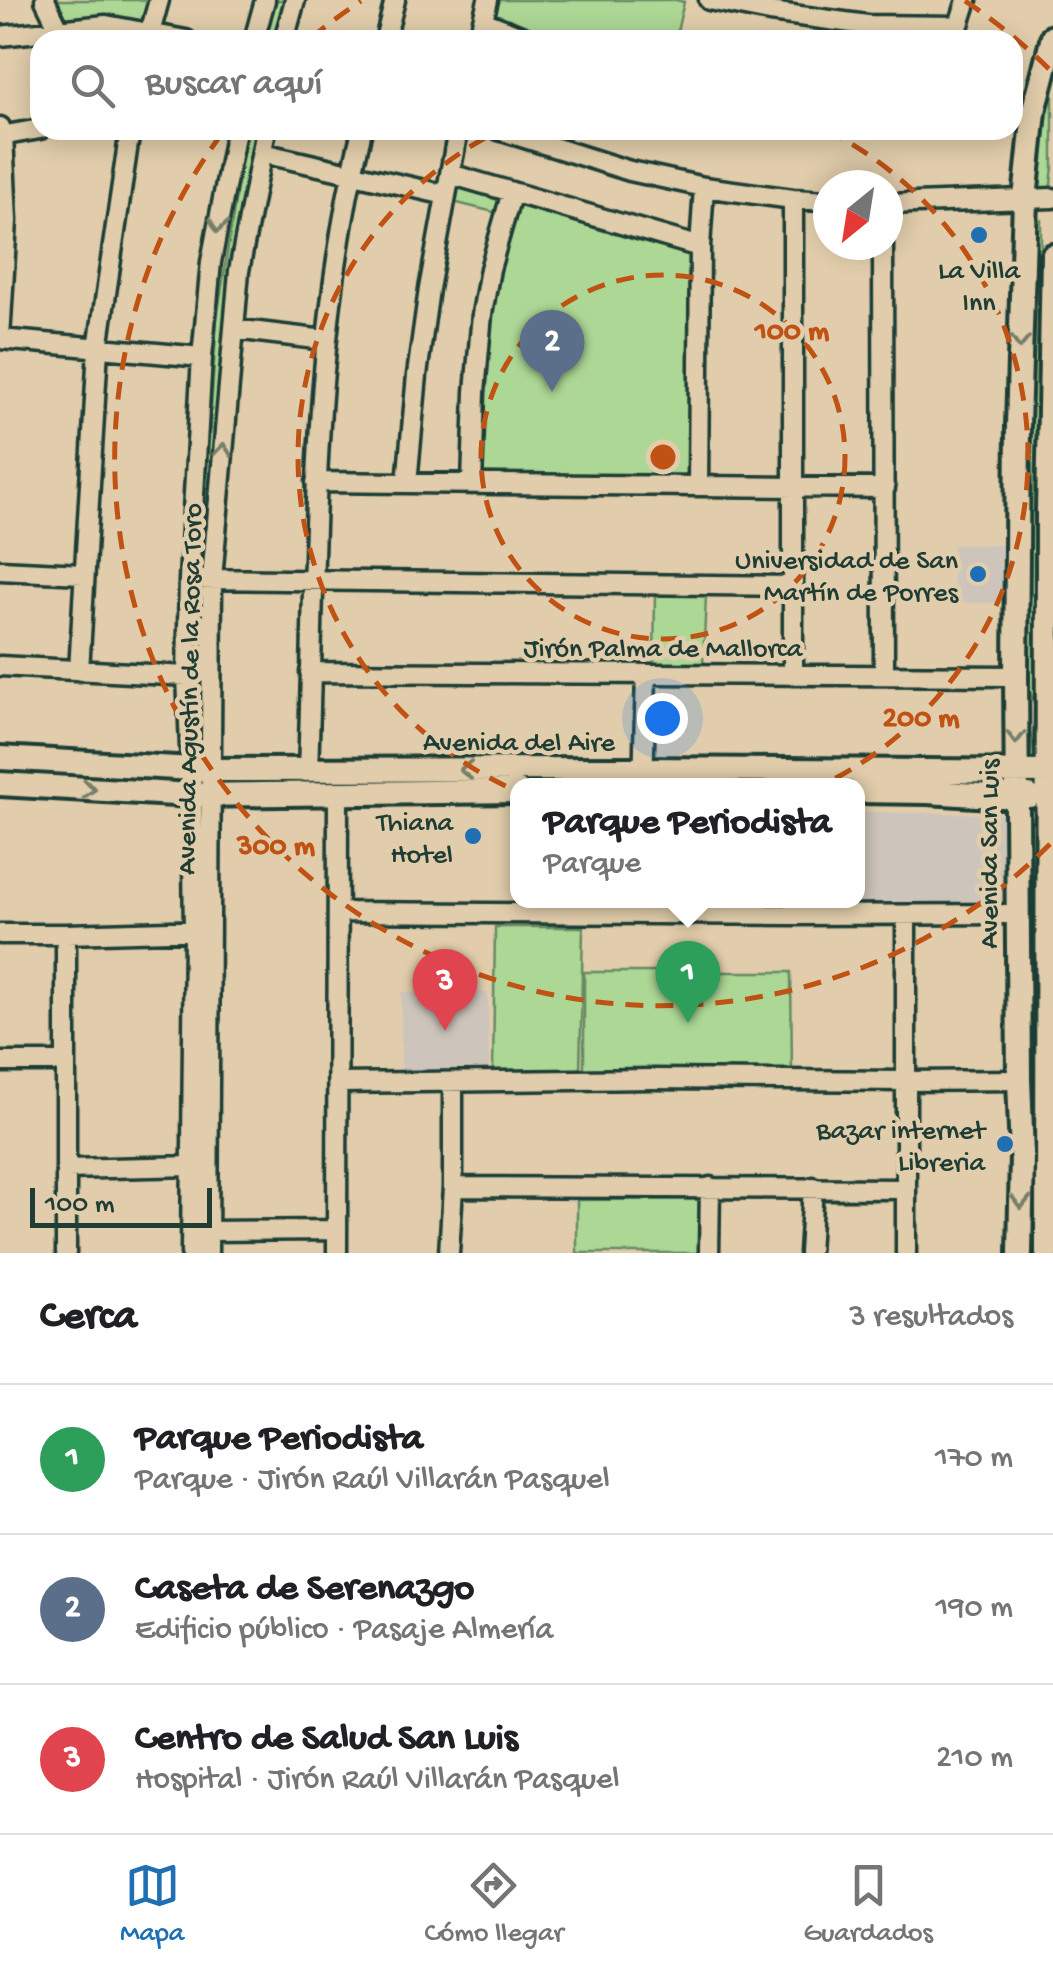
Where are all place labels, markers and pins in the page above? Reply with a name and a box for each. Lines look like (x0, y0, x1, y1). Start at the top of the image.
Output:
marker: La Villa Inn (968, 224, 990, 246)
place label: La Villa Inn (938, 256, 1021, 321)
pin: 2 (520, 310, 584, 392)
centre of rings (645, 439, 681, 475)
place label: Universidad de San Martín de Porres (735, 546, 959, 611)
marker: Universidad de San Martín de Porres (967, 563, 989, 585)
place label: Thiana Hotel (375, 808, 454, 873)
marker: Thiana Hotel (462, 825, 484, 847)
pin: 1 (656, 940, 720, 1023)
pin: 3 (412, 948, 478, 1031)
place label: Bazar internet Libreria (815, 1116, 988, 1181)
marker: Bazar internet Libreria (994, 1133, 1016, 1155)

